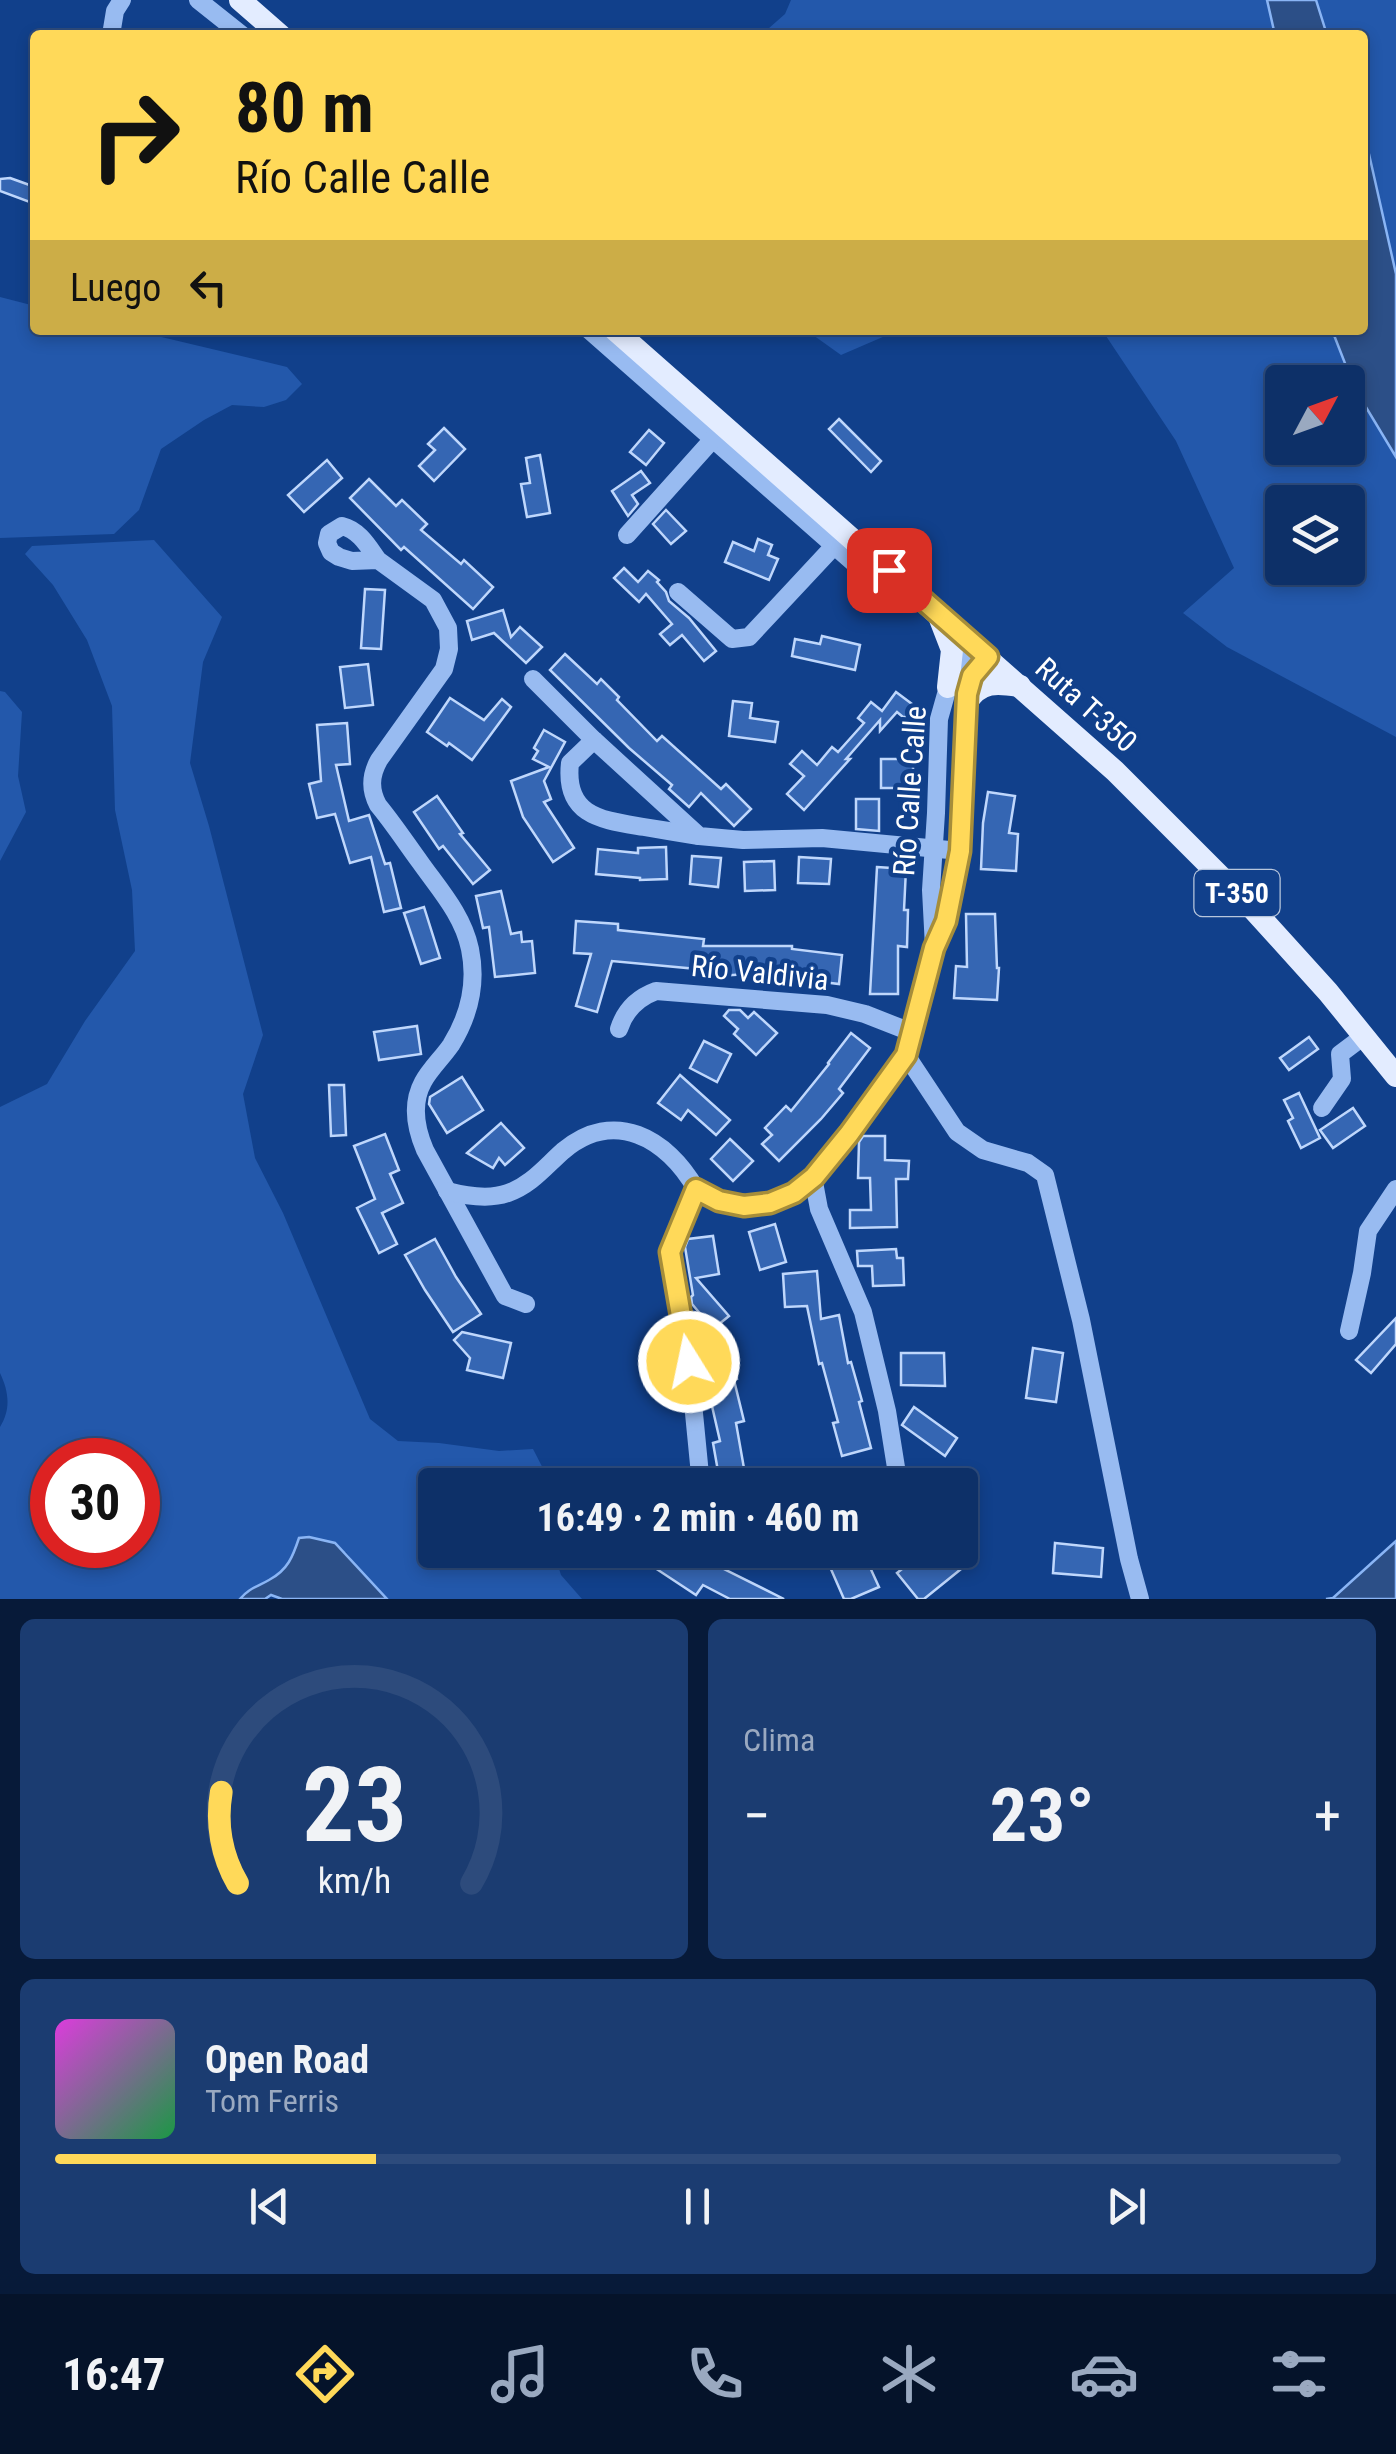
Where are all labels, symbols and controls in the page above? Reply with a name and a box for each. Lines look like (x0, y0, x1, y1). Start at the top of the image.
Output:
text: 80 m (235, 67, 374, 149)
icon: right (70, 70, 200, 200)
text: Río Calle Calle (235, 151, 490, 204)
icon: left (181, 260, 236, 315)
text: Luego (70, 266, 161, 310)
north arrow (1265, 365, 1365, 465)
map controls (1265, 365, 1365, 585)
button: layers (1265, 485, 1365, 585)
pin (847, 528, 932, 613)
icon: arrive (862, 543, 917, 598)
street label: Ruta T-350 (1029, 650, 1144, 759)
street label: Río Calle Calle (886, 705, 933, 877)
road number: T-350 (1194, 870, 1280, 916)
street label: Río Valdivia (690, 948, 831, 997)
position arrow (637, 1310, 741, 1414)
speed limit sign: 30 (30, 1438, 160, 1568)
text: 16:49 · 2 min · 460 m (537, 1496, 859, 1540)
text: Clima (743, 1721, 815, 1759)
text: 23 (301, 1745, 407, 1866)
text: 23° (990, 1771, 1095, 1859)
text: − (743, 1784, 771, 1848)
text: + (1314, 1784, 1341, 1848)
text: km/h (317, 1860, 391, 1902)
text: Open Road (205, 2038, 369, 2082)
text: Tom Ferris (205, 2082, 339, 2120)
icon: previous (242, 2179, 297, 2234)
icon: pause (670, 2179, 725, 2234)
icon: next (1099, 2179, 1154, 2234)
icon: directions (290, 2339, 360, 2409)
icon: music (485, 2339, 555, 2409)
icon: phone (680, 2339, 750, 2409)
icon: climate (874, 2339, 944, 2409)
icon: car (1069, 2339, 1139, 2409)
icon: filters (1264, 2339, 1334, 2409)
text: 16:47 (62, 2348, 166, 2401)

